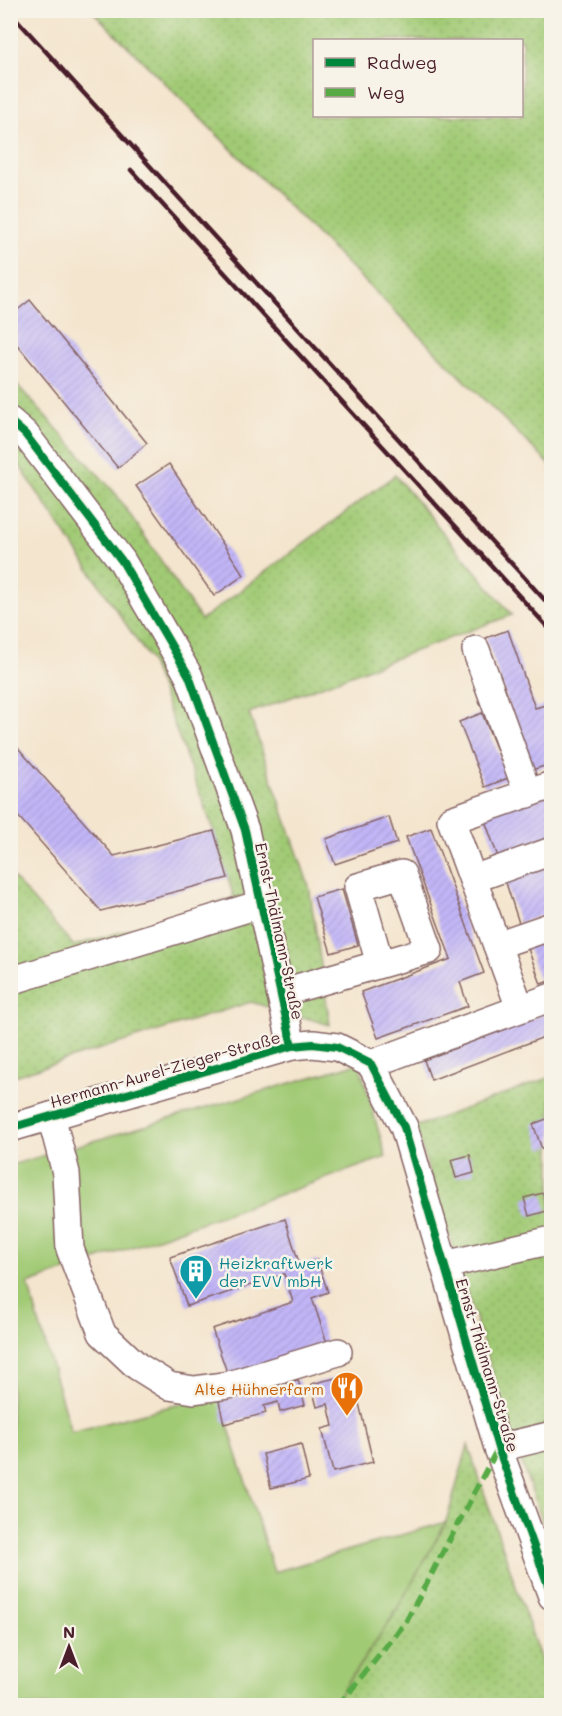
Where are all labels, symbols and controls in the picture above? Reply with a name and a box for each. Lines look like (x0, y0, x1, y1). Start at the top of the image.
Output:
legend (313, 39, 523, 117)
text: Radweg (367, 50, 437, 74)
text: Weg (367, 80, 404, 104)
street label: Ernst-Thälmann-Straße (251, 840, 309, 1022)
street label: Hermann-Aurel-Zieger-Straße (47, 1026, 283, 1112)
place label: Heizkraftwerk der EVV mbH (219, 1252, 333, 1291)
building icon: Heizkraftwerk der EVV mbH (178, 1253, 214, 1300)
street label: Ernst-Thälmann-Straße (452, 1275, 524, 1455)
restaurant icon: Alte Hühnerfarm (329, 1370, 365, 1417)
place label: Alte Hühnerfarm (194, 1378, 324, 1399)
north arrow (39, 1617, 99, 1677)
text: N (63, 1621, 75, 1642)

